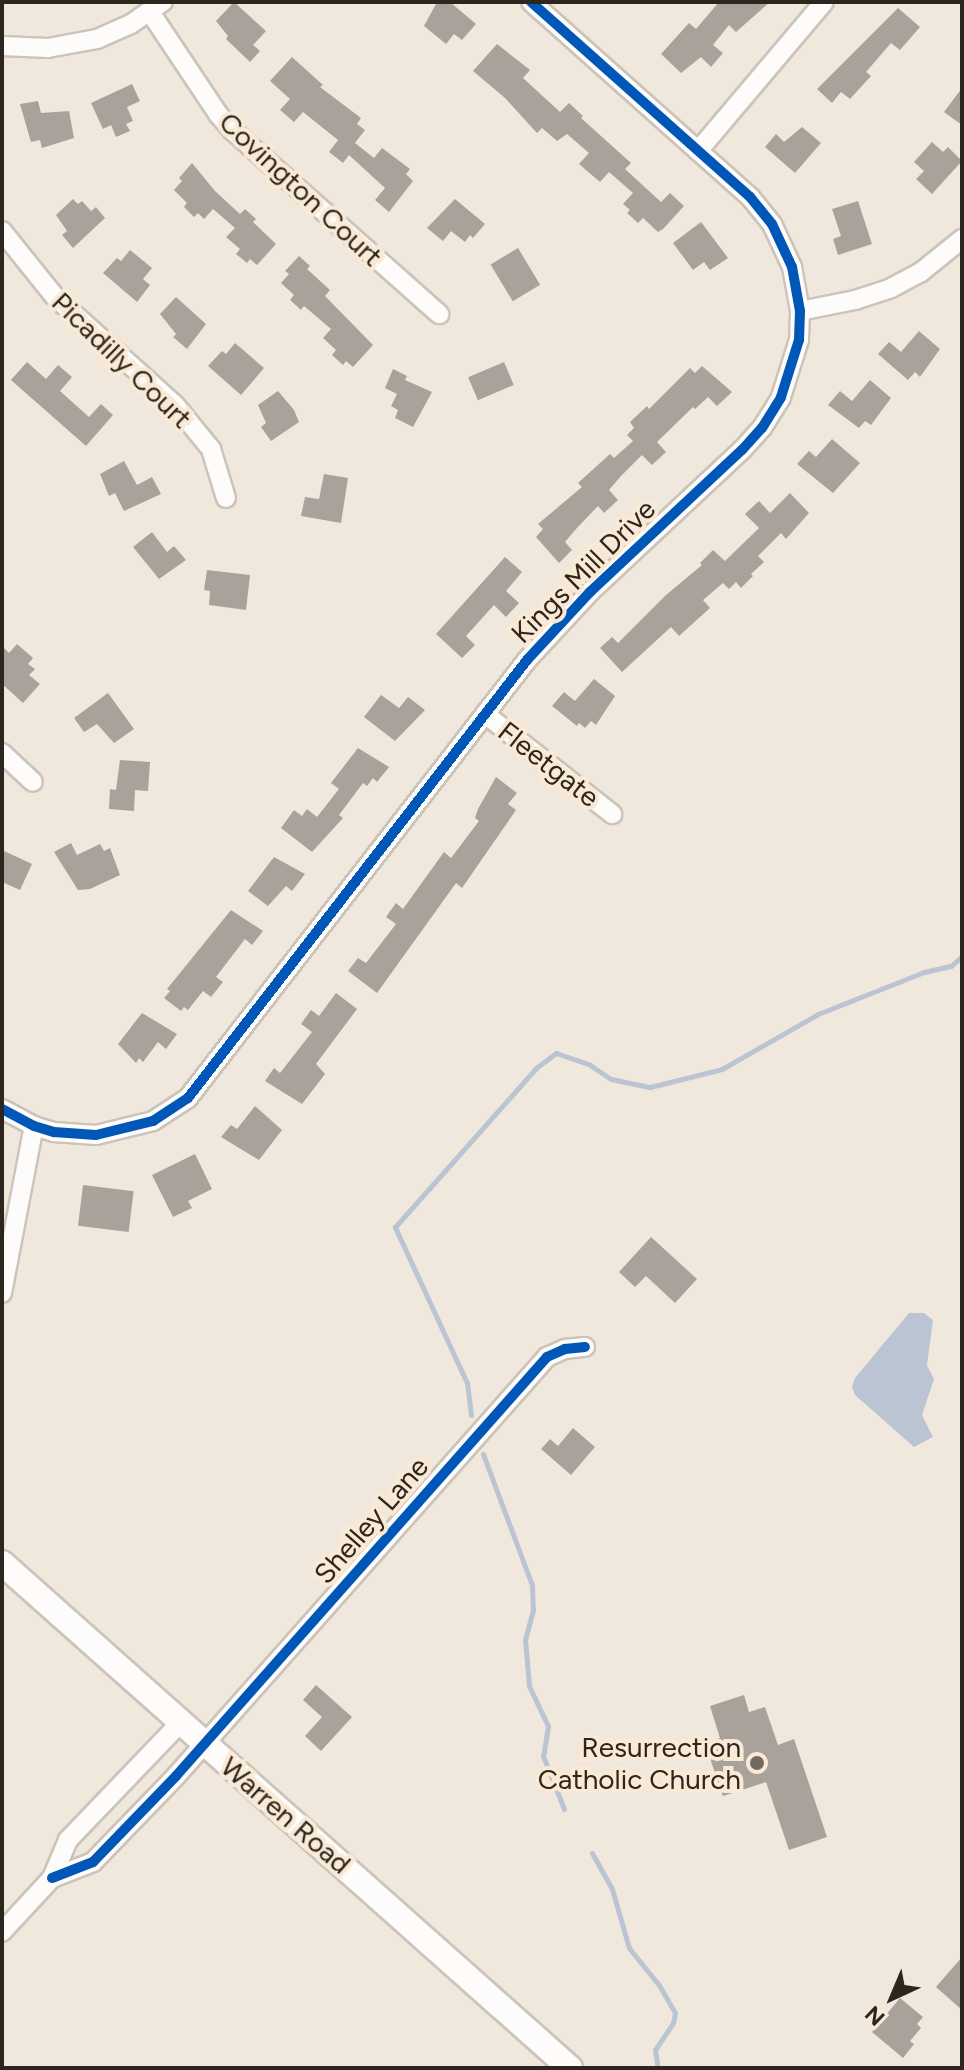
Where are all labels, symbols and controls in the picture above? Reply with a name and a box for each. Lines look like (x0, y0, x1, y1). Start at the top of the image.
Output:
street label: Covington Court (213, 105, 389, 273)
street label: Picadilly Court (45, 285, 199, 435)
street label: Kings Mill Drive (504, 492, 662, 650)
street label: Fleetgate (492, 714, 606, 814)
street label: Shelley Lane (307, 1450, 435, 1590)
place label: Resurrection Catholic Church (538, 1730, 741, 1796)
street label: Warren Road (214, 1749, 358, 1881)
marker: Resurrection Catholic Church (748, 1754, 766, 1772)
north arrow (852, 1958, 932, 2038)
text: N (859, 2000, 890, 2031)

